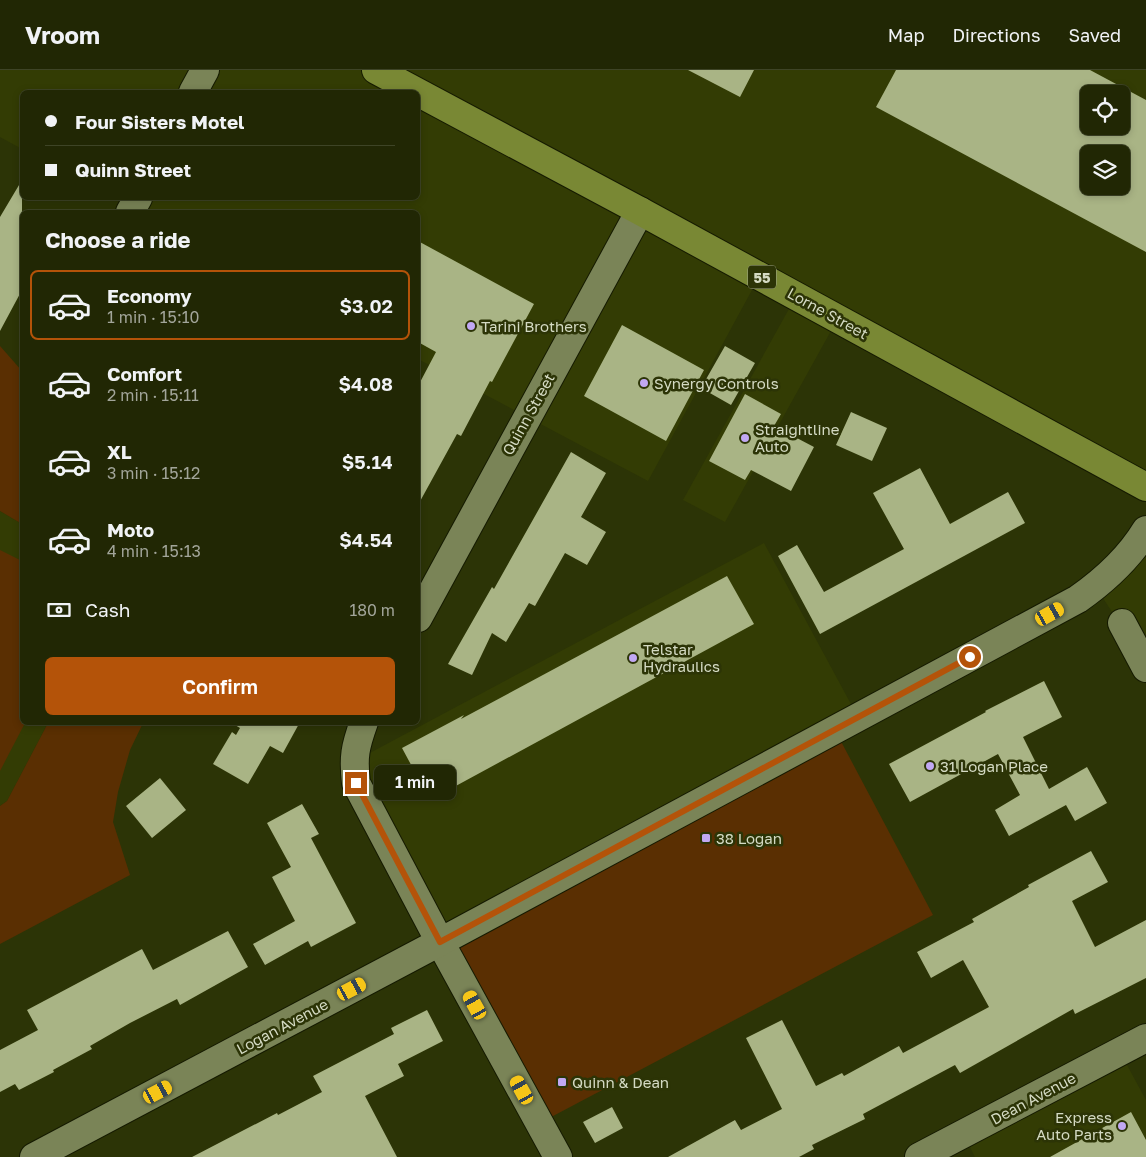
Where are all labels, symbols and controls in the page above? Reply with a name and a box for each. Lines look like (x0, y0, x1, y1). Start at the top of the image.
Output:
text: Vroom (25, 20, 100, 49)
text: Map (888, 24, 924, 46)
text: Directions (952, 24, 1040, 46)
text: Saved (1068, 24, 1121, 46)
map controls (1080, 85, 1130, 195)
button: locate (1080, 85, 1130, 135)
text: Four Sisters Motel (75, 110, 244, 133)
button: layers (1080, 145, 1130, 195)
text: Quinn Street (75, 158, 191, 181)
text: Choose a ride (45, 226, 191, 253)
road number: 55 (748, 266, 776, 288)
icon: car (47, 283, 92, 328)
street label: Lorne Street (785, 283, 871, 343)
text: Economy (107, 284, 192, 307)
text: $3.02 (340, 294, 393, 317)
text: 1 min · 15:10 (107, 307, 199, 327)
place label: Tarini Brothers (481, 317, 587, 335)
marker: Tarini Brothers (465, 320, 477, 332)
icon: car (47, 361, 92, 406)
text: Comfort (107, 362, 182, 385)
street label: Quinn Street (498, 370, 558, 458)
text: $4.08 (339, 372, 393, 395)
place label: Synergy Controls (654, 374, 779, 392)
marker: Synergy Controls (638, 377, 650, 389)
text: 2 min · 15:11 (107, 385, 199, 405)
place label: Straightline Auto (755, 420, 840, 455)
marker: Straightline Auto (739, 432, 751, 444)
icon: car (47, 439, 92, 484)
text: XL (107, 440, 132, 463)
text: $5.14 (342, 450, 393, 473)
text: 3 min · 15:12 (107, 463, 200, 483)
icon: car (47, 517, 92, 562)
text: Moto (107, 518, 154, 541)
text: $4.54 (339, 528, 393, 551)
text: 4 min · 15:13 (107, 541, 201, 561)
icon: cash (45, 596, 73, 624)
text: Cash (85, 598, 130, 621)
text: 180 m (349, 600, 395, 620)
car (1033, 600, 1066, 628)
place label: Telstar Hydraulics (643, 640, 720, 675)
route start (959, 646, 981, 668)
marker: Telstar Hydraulics (627, 652, 639, 664)
button: Confirm (45, 657, 395, 715)
place label: 31 Logan Place (940, 757, 1048, 775)
marker: 31 Logan Place (924, 760, 936, 772)
callout: 1 min (374, 766, 456, 800)
route end (345, 772, 367, 794)
text: 1 min (395, 772, 435, 792)
place label: 38 Logan (716, 829, 782, 847)
marker: 38 Logan (700, 832, 712, 844)
car (335, 975, 368, 1003)
car (461, 988, 488, 1022)
street label: Logan Avenue (233, 994, 331, 1058)
street label: Dean Avenue (987, 1068, 1079, 1128)
car (508, 1073, 535, 1107)
place label: Quinn & Dean (572, 1073, 669, 1091)
marker: Quinn & Dean (556, 1076, 568, 1088)
car (141, 1078, 174, 1106)
place label: Express Auto Parts (1036, 1108, 1112, 1143)
marker: Express Auto Parts (1116, 1120, 1128, 1132)

